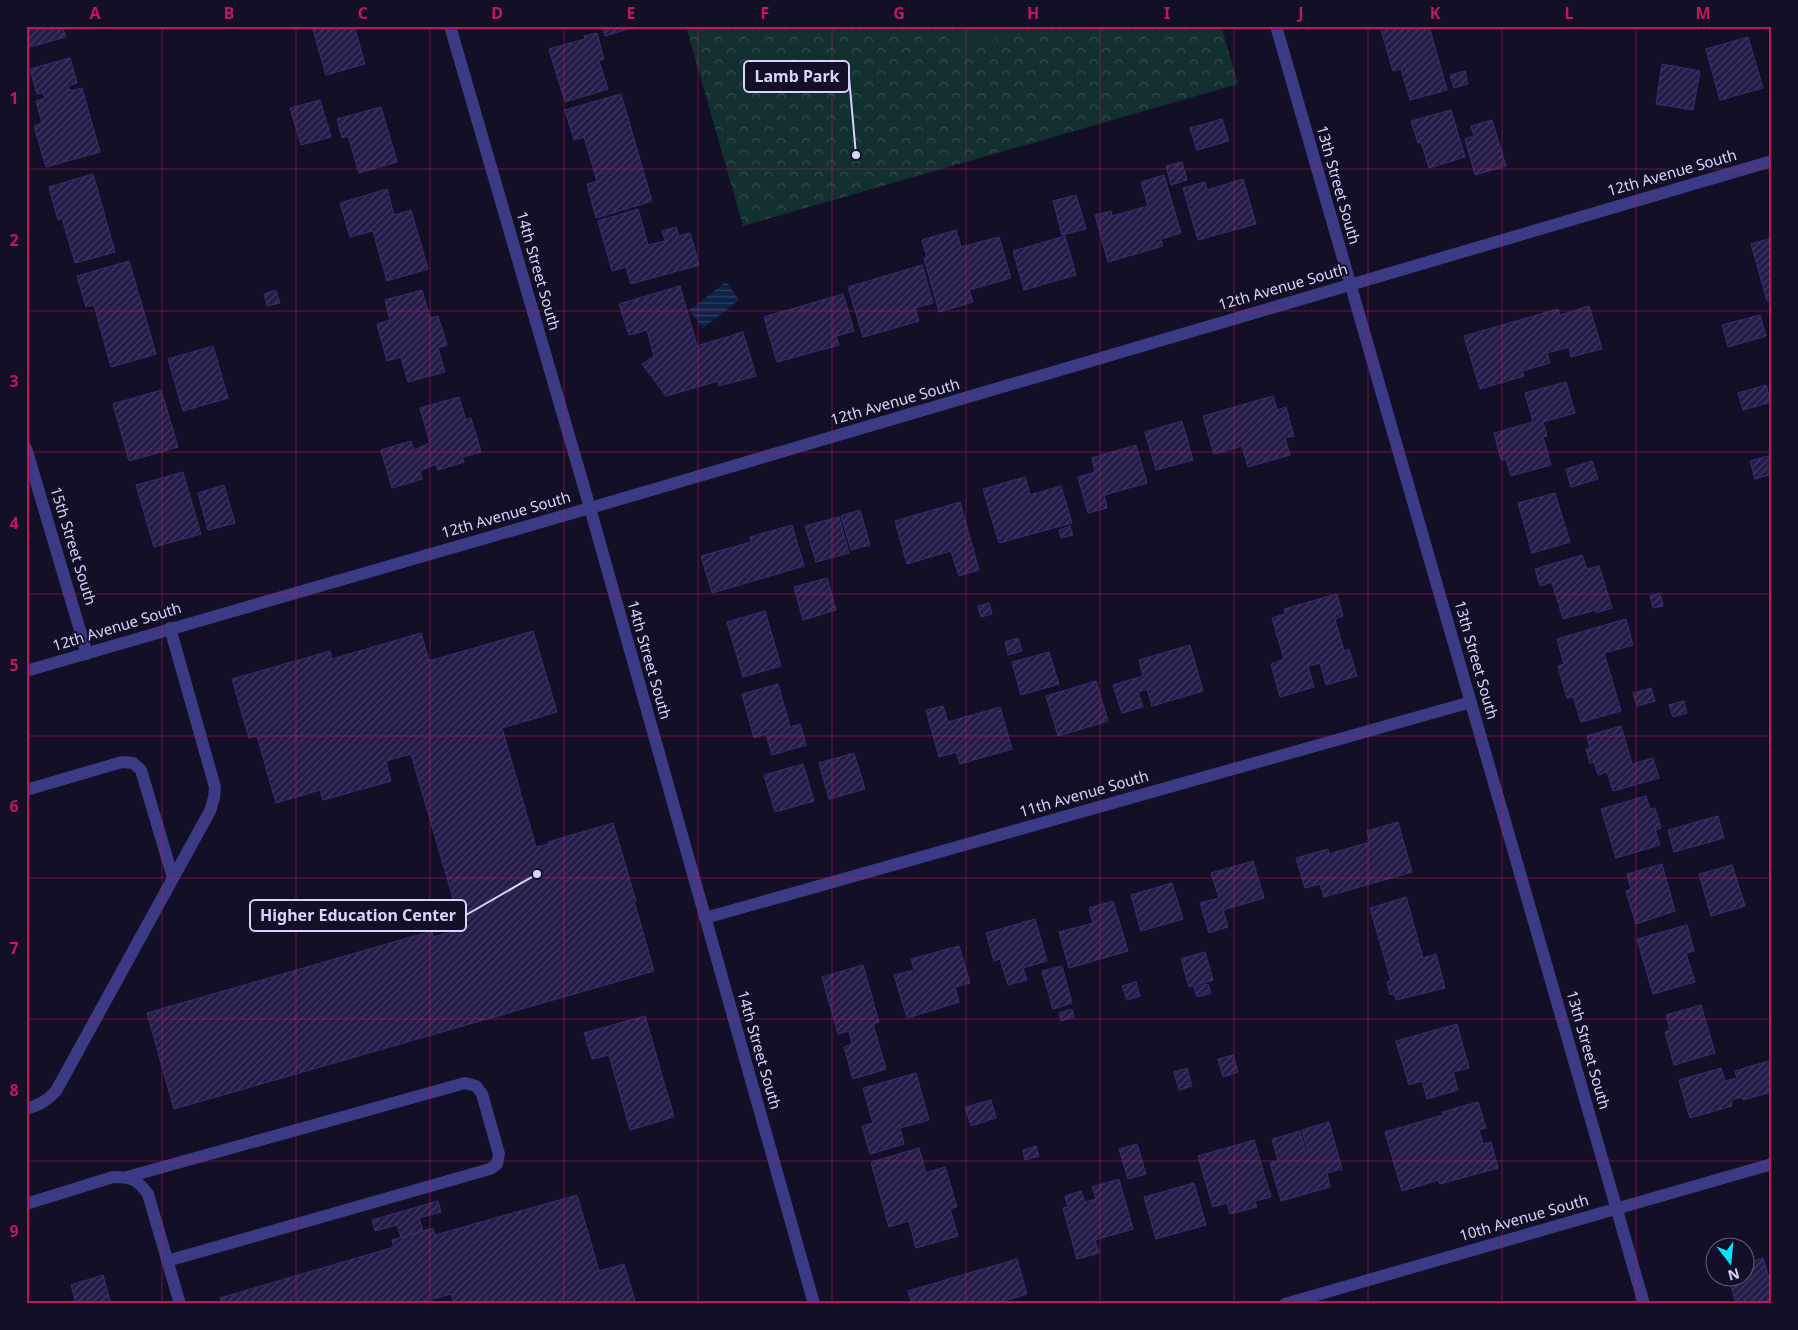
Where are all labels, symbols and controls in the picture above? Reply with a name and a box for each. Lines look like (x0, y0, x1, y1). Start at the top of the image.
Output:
text: A (89, 2, 101, 24)
text: B (224, 2, 234, 24)
text: C (358, 2, 368, 24)
text: D (491, 2, 503, 24)
text: E (627, 2, 636, 24)
text: F (761, 2, 769, 24)
text: G (893, 2, 905, 24)
text: H (1027, 2, 1039, 24)
text: I (1164, 2, 1170, 24)
text: J (1296, 2, 1304, 24)
text: K (1430, 2, 1441, 24)
text: L (1565, 2, 1574, 24)
text: M (1695, 2, 1711, 24)
callout: Lamb Park (744, 61, 849, 92)
text: Lamb Park (755, 65, 840, 87)
text: 1 (9, 87, 19, 109)
street label: 13th Street South (1312, 123, 1365, 247)
street label: 12th Avenue South (1605, 144, 1739, 200)
street label: 14th Street South (512, 209, 565, 333)
text: 2 (9, 229, 19, 251)
street label: 12th Avenue South (1216, 258, 1350, 314)
text: 3 (9, 370, 19, 392)
street label: 12th Avenue South (828, 373, 962, 429)
street label: 15th Street South (46, 484, 101, 607)
street label: 12th Avenue South (439, 486, 573, 542)
text: 4 (9, 512, 19, 534)
street label: 12th Avenue South (50, 597, 184, 655)
street label: 14th Street South (623, 598, 676, 722)
street label: 13th Street South (1450, 598, 1503, 722)
text: 5 (9, 654, 19, 676)
street label: 11th Avenue South (1017, 765, 1151, 821)
text: 6 (9, 795, 19, 817)
callout: Higher Education Center (250, 900, 466, 931)
text: Higher Education Center (260, 904, 456, 926)
text: 7 (9, 937, 19, 959)
street label: 14th Street South (733, 988, 786, 1112)
street label: 13th Street South (1562, 988, 1615, 1112)
text: 8 (9, 1079, 19, 1101)
street label: 10th Avenue South (1457, 1189, 1591, 1245)
text: 9 (9, 1220, 19, 1242)
north arrow (1706, 1238, 1756, 1288)
text: N (1726, 1264, 1742, 1286)

